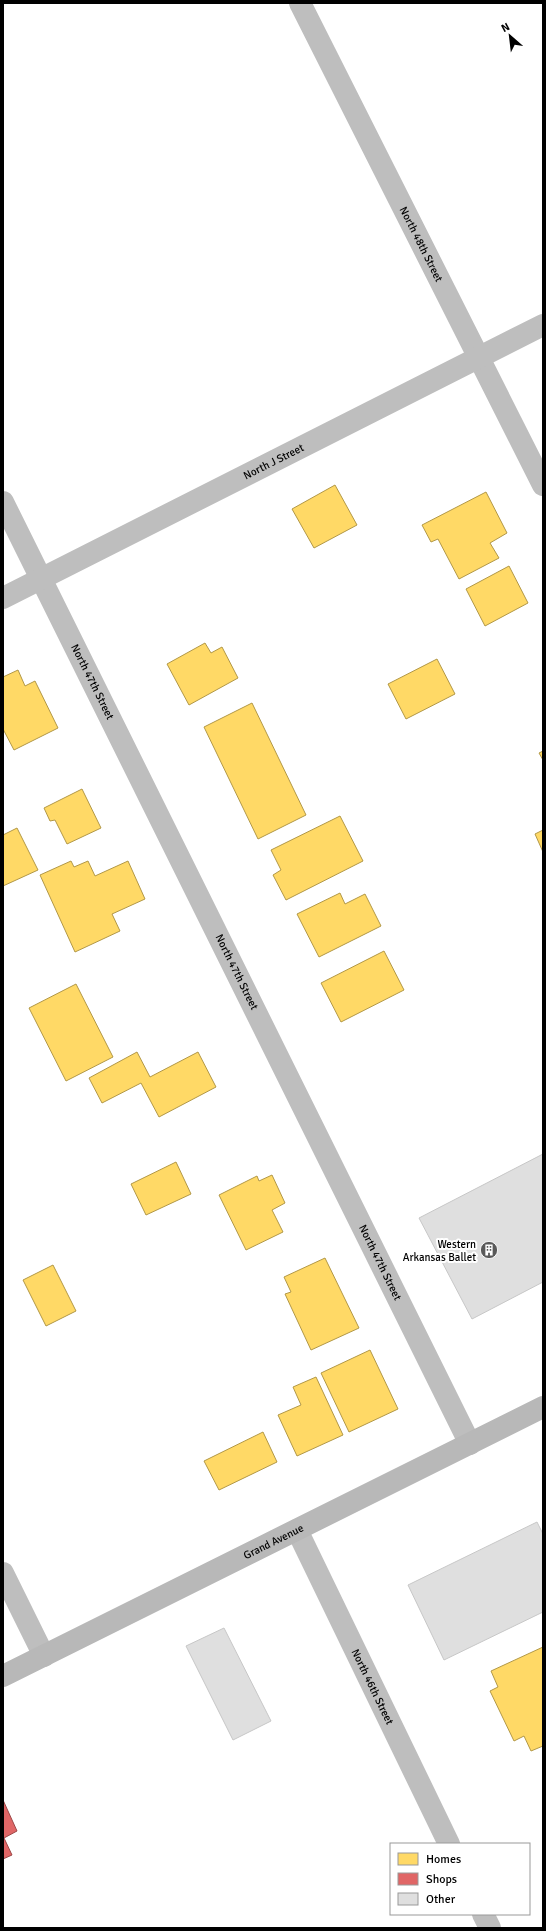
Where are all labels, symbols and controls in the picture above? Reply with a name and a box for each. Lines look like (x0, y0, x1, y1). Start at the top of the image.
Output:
north arrow (490, 16, 530, 56)
text: N (499, 20, 512, 35)
street label: North 48th Street (397, 204, 446, 284)
street label: North J Street (241, 441, 306, 482)
street label: North 47th Street (68, 642, 117, 722)
street label: North 47th Street (212, 932, 261, 1012)
street label: North 47th Street (356, 1223, 404, 1303)
place label: Western Arkansas Ballet (403, 1238, 476, 1264)
building icon: Western Arkansas Ballet (479, 1240, 499, 1260)
street label: Grand Avenue (241, 1521, 306, 1562)
street label: North 46th Street (348, 1647, 396, 1727)
legend (390, 1843, 530, 1915)
text: Homes (426, 1852, 461, 1867)
text: Shops (426, 1872, 457, 1887)
text: Other (426, 1892, 456, 1907)

